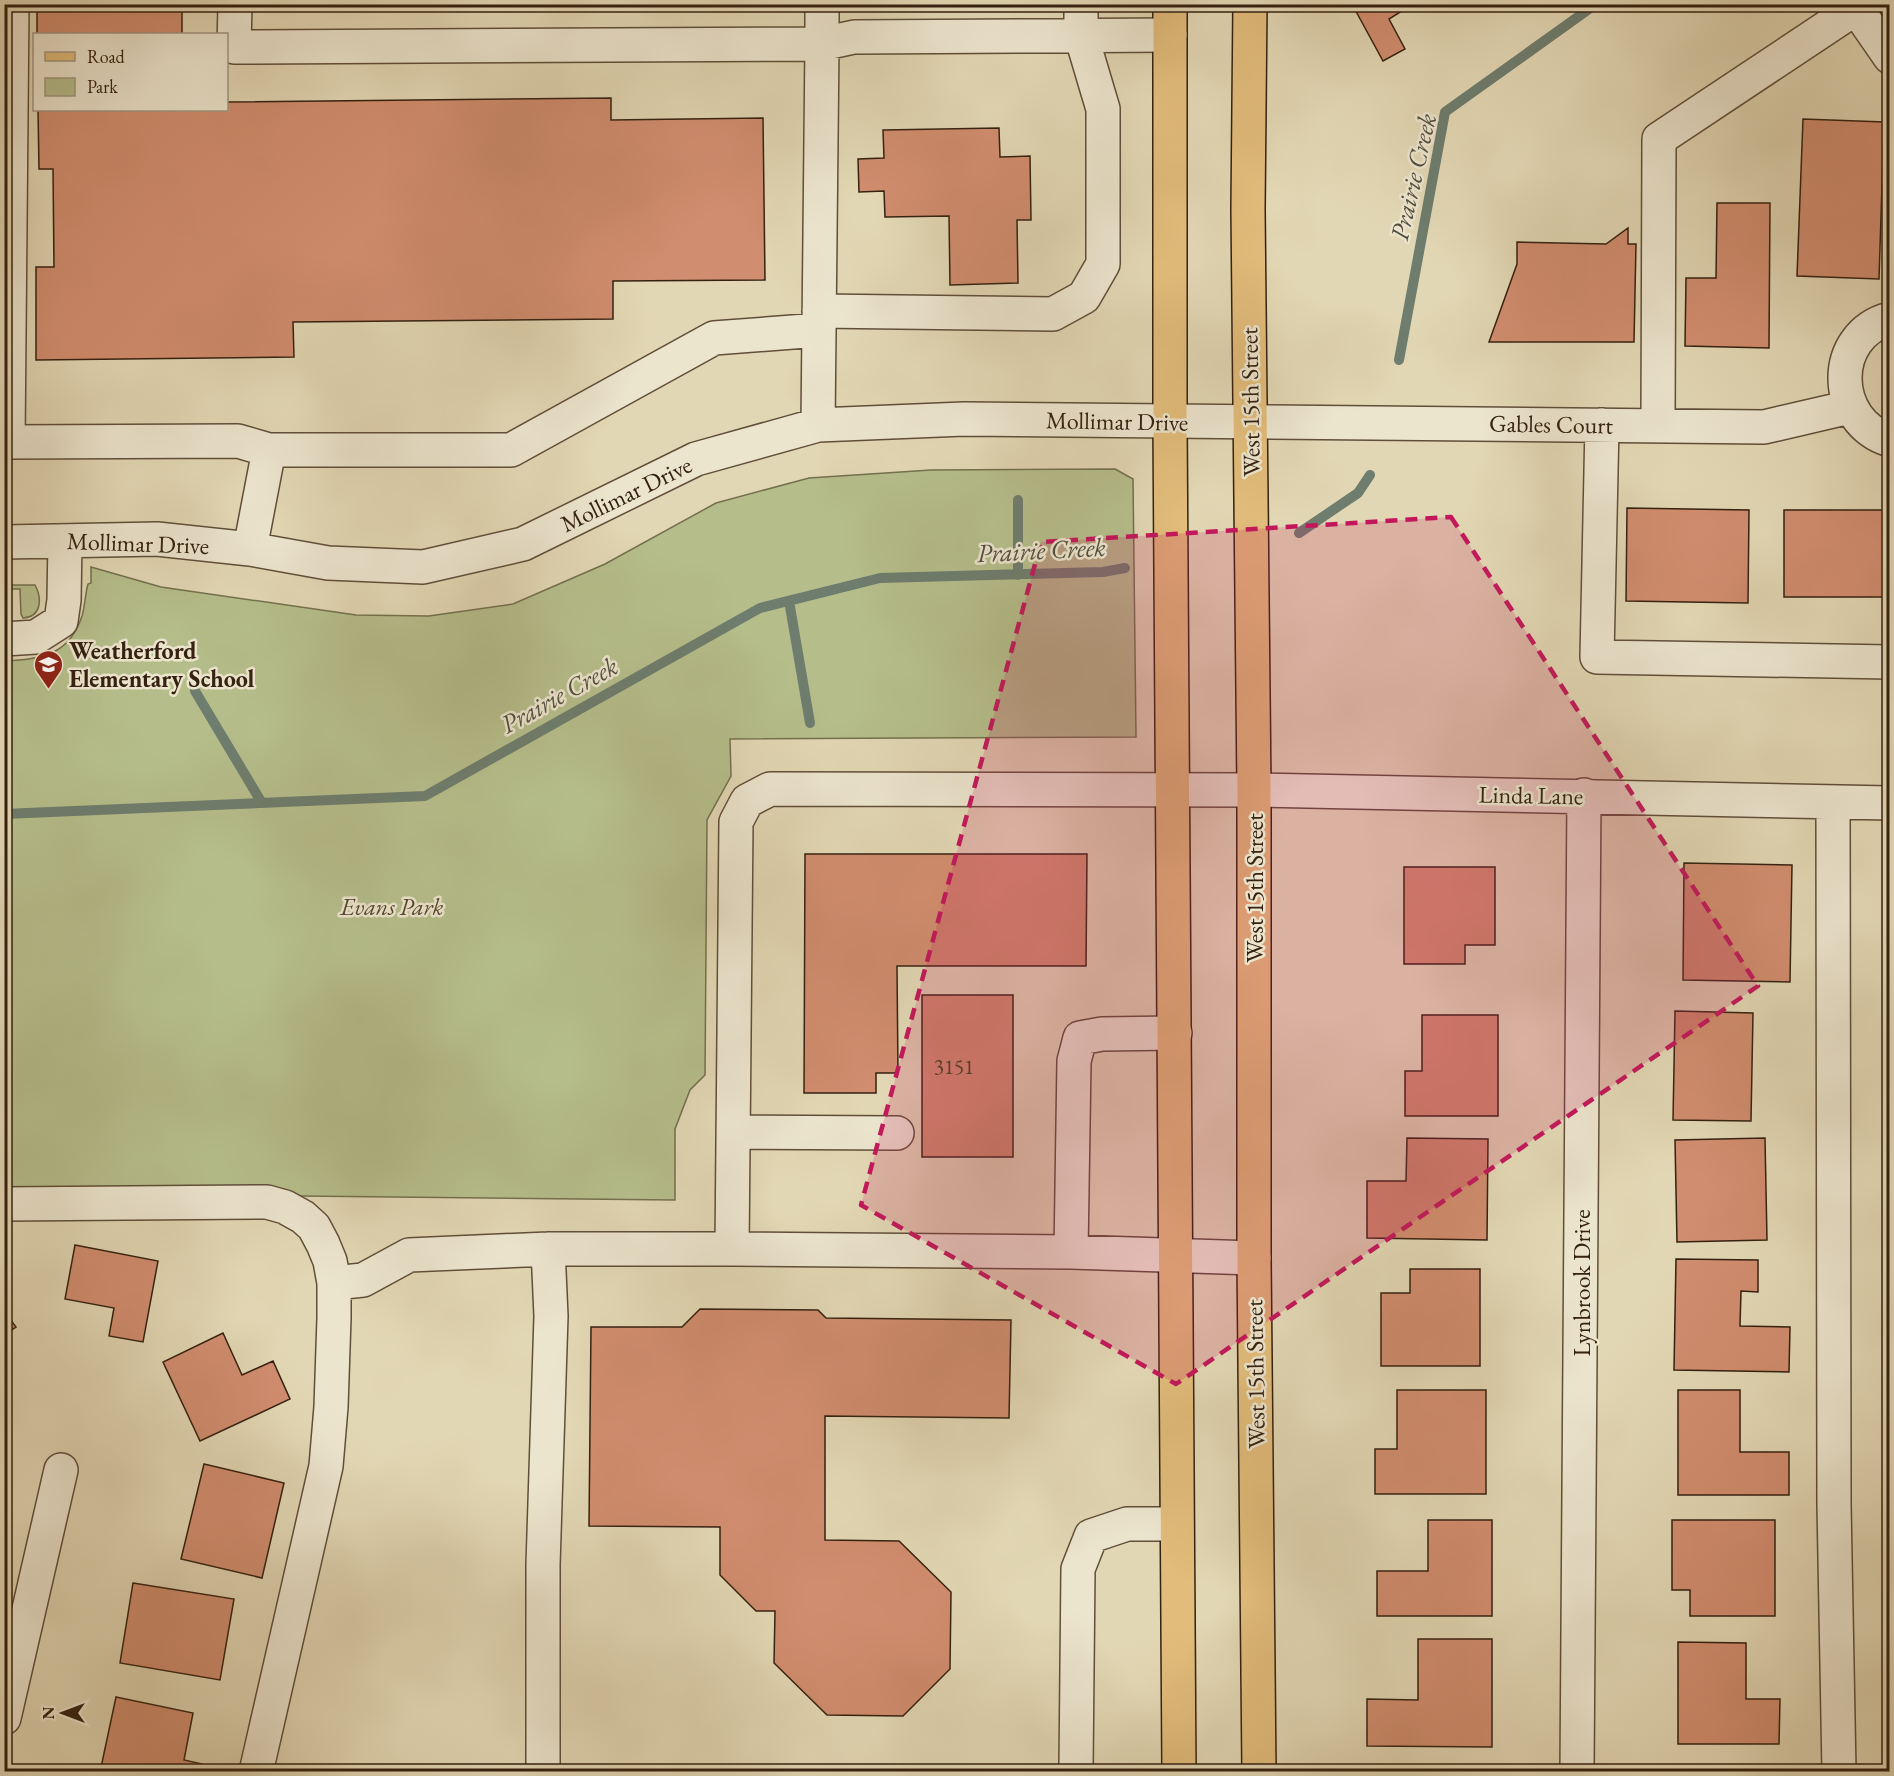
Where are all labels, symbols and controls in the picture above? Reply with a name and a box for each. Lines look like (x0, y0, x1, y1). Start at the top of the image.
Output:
legend (33, 33, 228, 111)
text: Road (87, 45, 126, 68)
text: Park (87, 75, 118, 98)
water label: Prairie Creek (1382, 110, 1444, 244)
street label: West 15th Street (1233, 327, 1267, 477)
street label: Mollimar Drive (1046, 404, 1188, 438)
street label: Gables Court (1489, 407, 1614, 441)
street label: Mollimar Drive (555, 449, 697, 539)
street label: Mollimar Drive (66, 525, 210, 561)
water label: Prairie Creek (976, 530, 1107, 570)
place label: Weatherford Elementary School (69, 635, 255, 695)
school or university icon: Weatherford Elementary School (32, 648, 64, 690)
water label: Prairie Creek (494, 649, 624, 741)
street label: Linda Lane (1478, 779, 1584, 811)
street label: West 15th Street (1239, 813, 1270, 963)
park label: Evans Park (340, 891, 444, 922)
house number: 3151 (934, 1053, 974, 1080)
street label: Lynbrook Drive (1566, 1209, 1597, 1357)
street label: West 15th Street (1238, 1299, 1272, 1449)
north arrow (33, 1683, 93, 1743)
text: N (38, 1706, 59, 1719)

